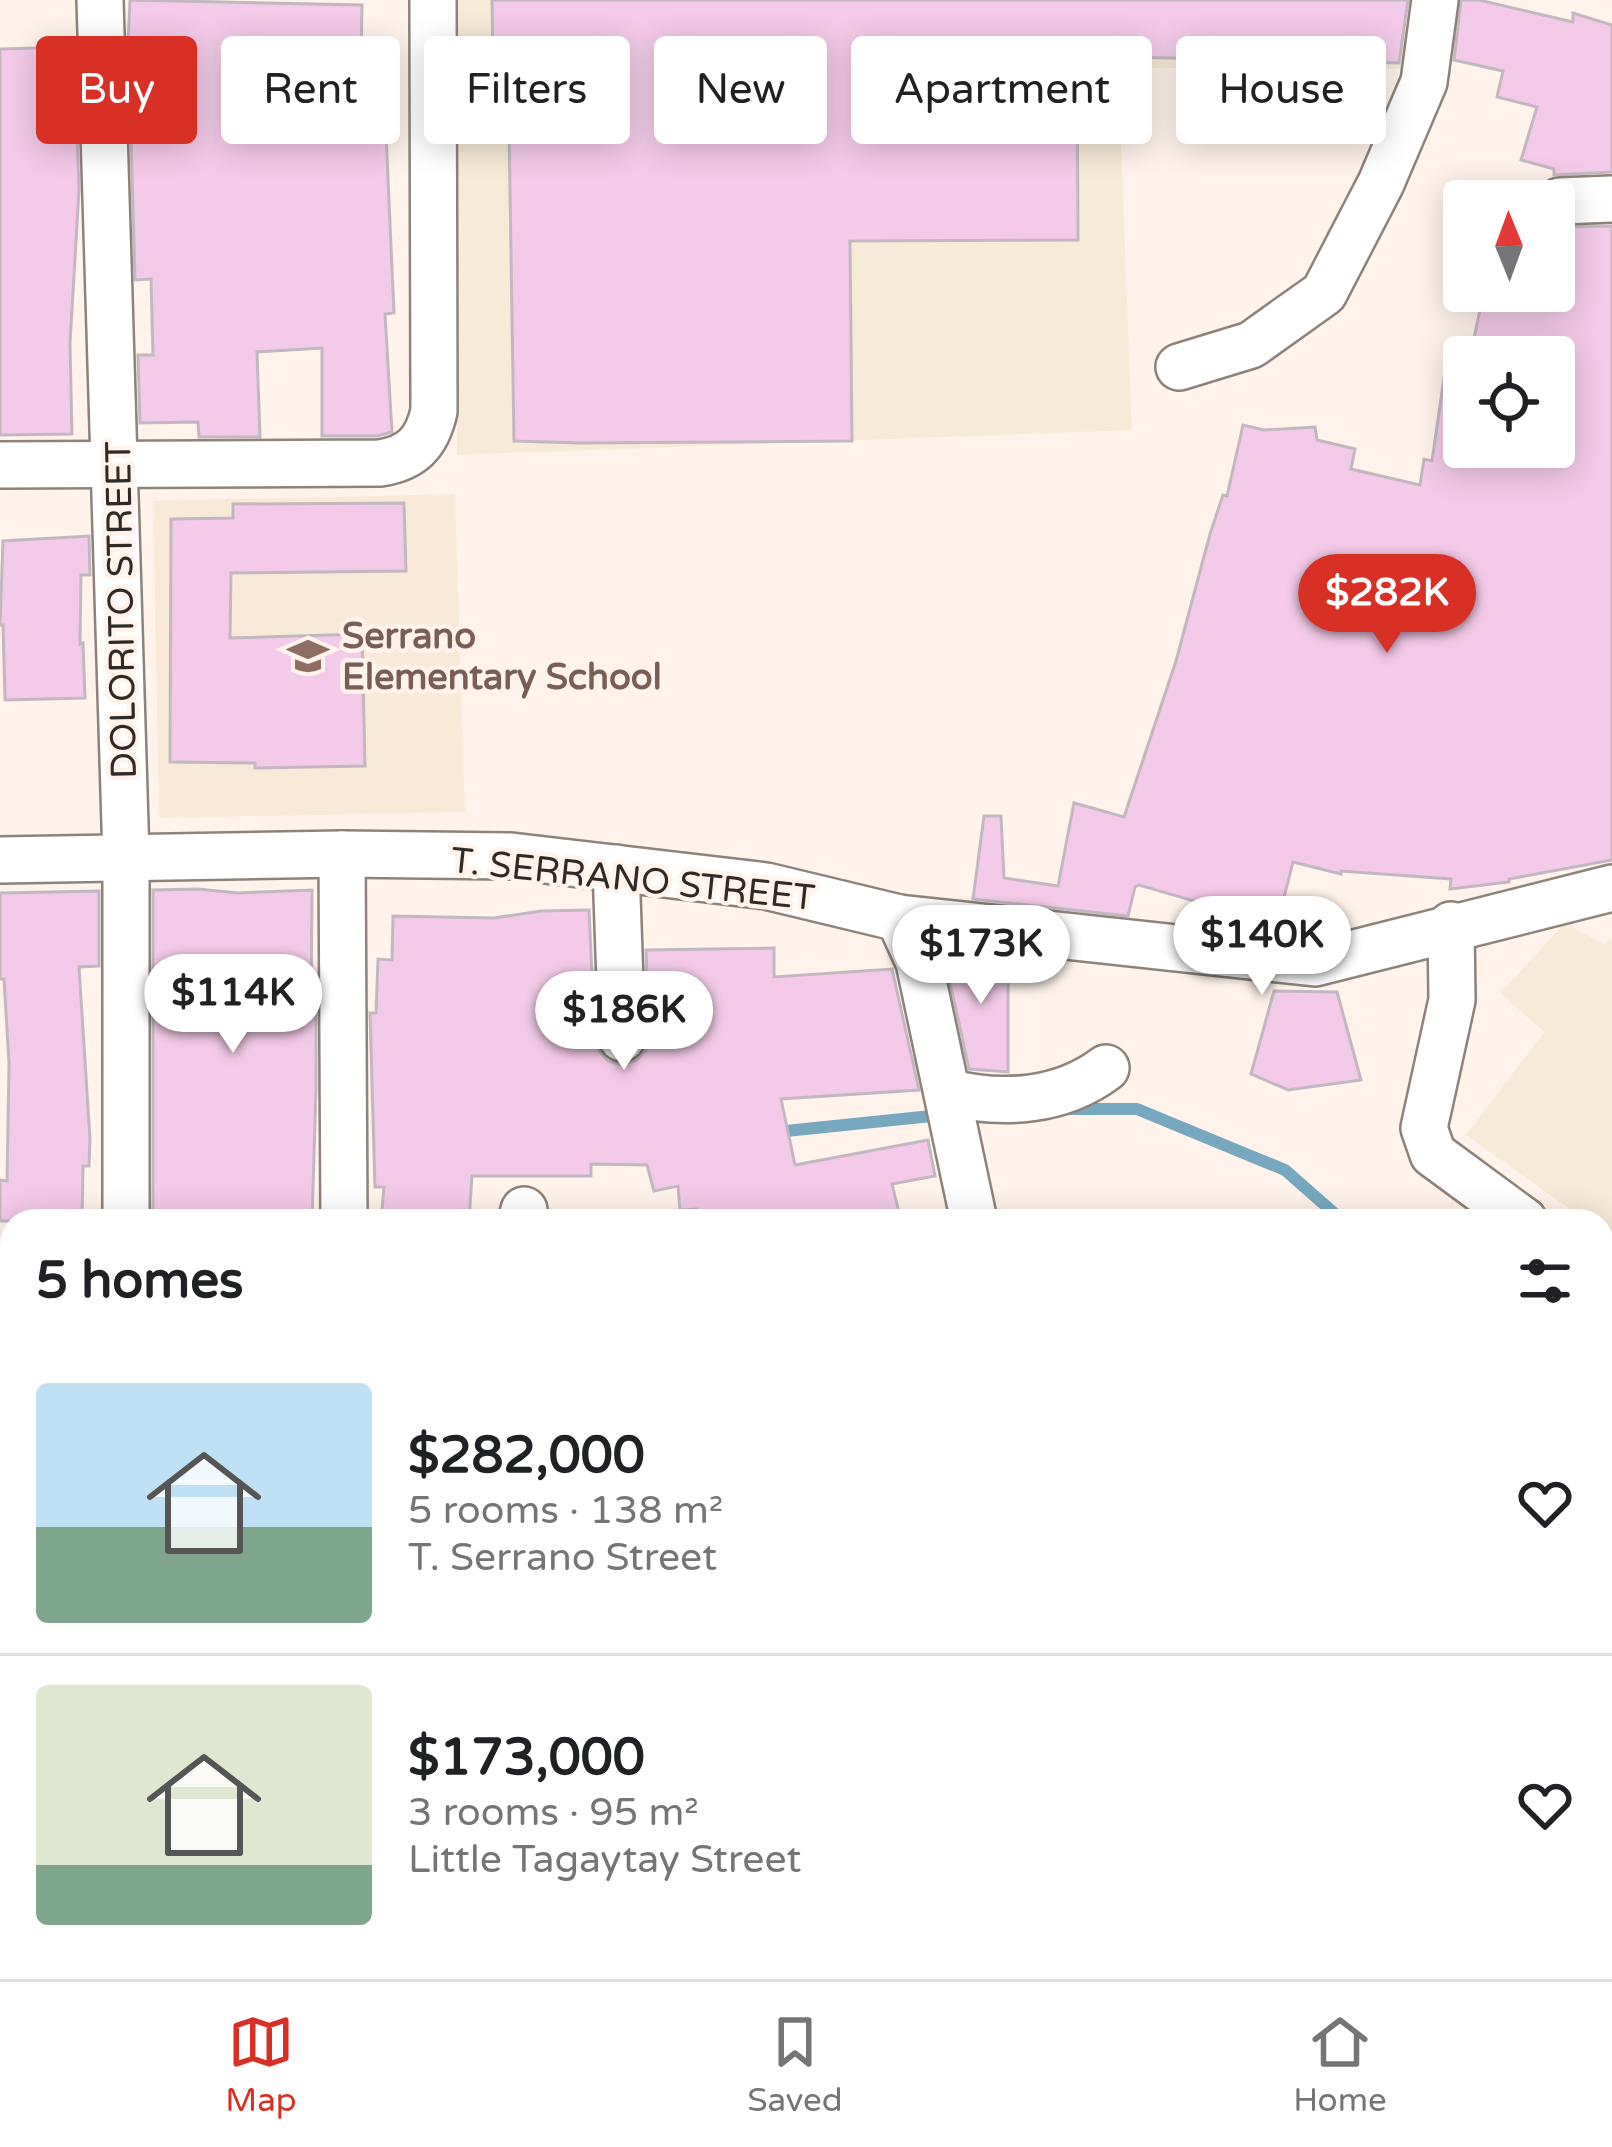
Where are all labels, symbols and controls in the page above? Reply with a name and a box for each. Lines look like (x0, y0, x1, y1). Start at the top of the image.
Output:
chip: Buy (36, 36, 197, 144)
chip: Rent (221, 36, 400, 144)
chip: Filters (424, 36, 630, 144)
chip: New (654, 36, 827, 144)
chip: Apartment (851, 36, 1152, 144)
chip: House (1176, 36, 1386, 144)
north arrow (1443, 180, 1575, 312)
map controls (1443, 180, 1575, 468)
button: locate (1443, 336, 1575, 468)
street label: DOLORITO STREET (97, 441, 146, 779)
pin: $282K (1303, 554, 1471, 656)
text: $282K (1325, 569, 1449, 616)
place label: Serrano Elementary School (342, 615, 662, 699)
school or university icon: Serrano Elementary School (285, 633, 331, 679)
street label: T. SERRANO STREET (449, 839, 817, 920)
pin: $140K (1178, 896, 1346, 998)
pin: $173K (897, 905, 1065, 1007)
text: $140K (1200, 911, 1324, 958)
text: $173K (919, 920, 1043, 967)
pin: $114K (149, 954, 317, 1056)
text: $114K (171, 969, 295, 1016)
pin: $186K (540, 971, 708, 1073)
text: $186K (562, 986, 686, 1033)
icon: filters (1512, 1248, 1578, 1314)
text: 5 homes (36, 1250, 244, 1312)
text: $282,000 (408, 1425, 645, 1487)
icon: home (132, 1431, 276, 1575)
icon: heart (1512, 1470, 1578, 1536)
text: 5 rooms · 138 m² (408, 1487, 723, 1534)
text: T. Serrano Street (408, 1534, 717, 1581)
text: $173,000 (408, 1727, 645, 1789)
icon: home (132, 1733, 276, 1877)
icon: heart (1512, 1772, 1578, 1838)
text: 3 rooms · 95 m² (408, 1789, 699, 1836)
text: Little Tagaytay Street (408, 1836, 801, 1883)
tab: Map (225, 2009, 297, 2120)
tab: Saved (747, 2009, 843, 2120)
tab: Home (1293, 2009, 1387, 2120)

